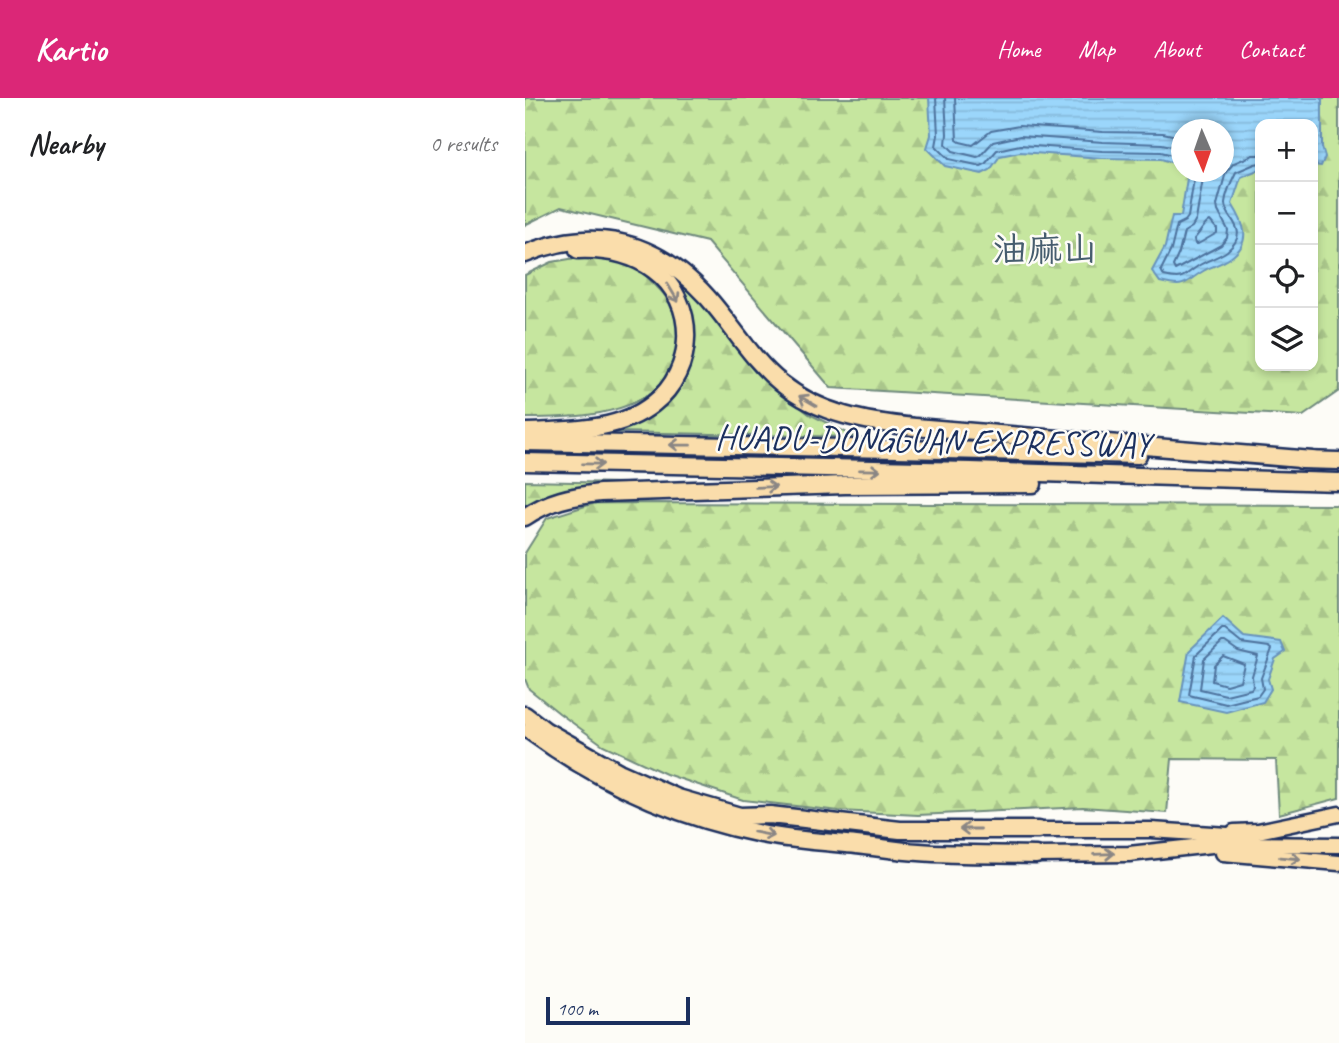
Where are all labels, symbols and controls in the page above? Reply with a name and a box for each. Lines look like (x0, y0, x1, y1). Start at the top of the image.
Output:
text: Kartio (35, 28, 106, 70)
text: Home (997, 34, 1040, 64)
text: Map (1078, 34, 1115, 64)
text: About (1153, 34, 1201, 64)
text: Contact (1239, 34, 1304, 64)
north arrow (1171, 119, 1234, 182)
map controls (1255, 119, 1318, 371)
button: + (1255, 119, 1318, 182)
text: Nearby (28, 125, 104, 163)
text: 0 results (430, 129, 497, 158)
button: − (1255, 182, 1318, 245)
park label: 油麻山 (992, 227, 1098, 272)
button: locate (1255, 245, 1318, 308)
one-way arrow (667, 283, 681, 303)
button: layers (1255, 308, 1318, 371)
one-way arrow (798, 394, 818, 408)
street label: HUADU-DONGGUAN EXPRESSWAY (715, 414, 1156, 467)
one-way arrow (669, 438, 692, 452)
one-way arrow (581, 457, 604, 470)
one-way arrow (858, 463, 881, 477)
one-way arrow (754, 481, 777, 494)
one-way arrow (959, 823, 982, 836)
one-way arrow (752, 828, 775, 841)
one-way arrow (1092, 848, 1115, 861)
one-way arrow (1278, 852, 1301, 865)
scale bar (546, 994, 689, 1026)
text: 100 m (557, 997, 598, 1021)

